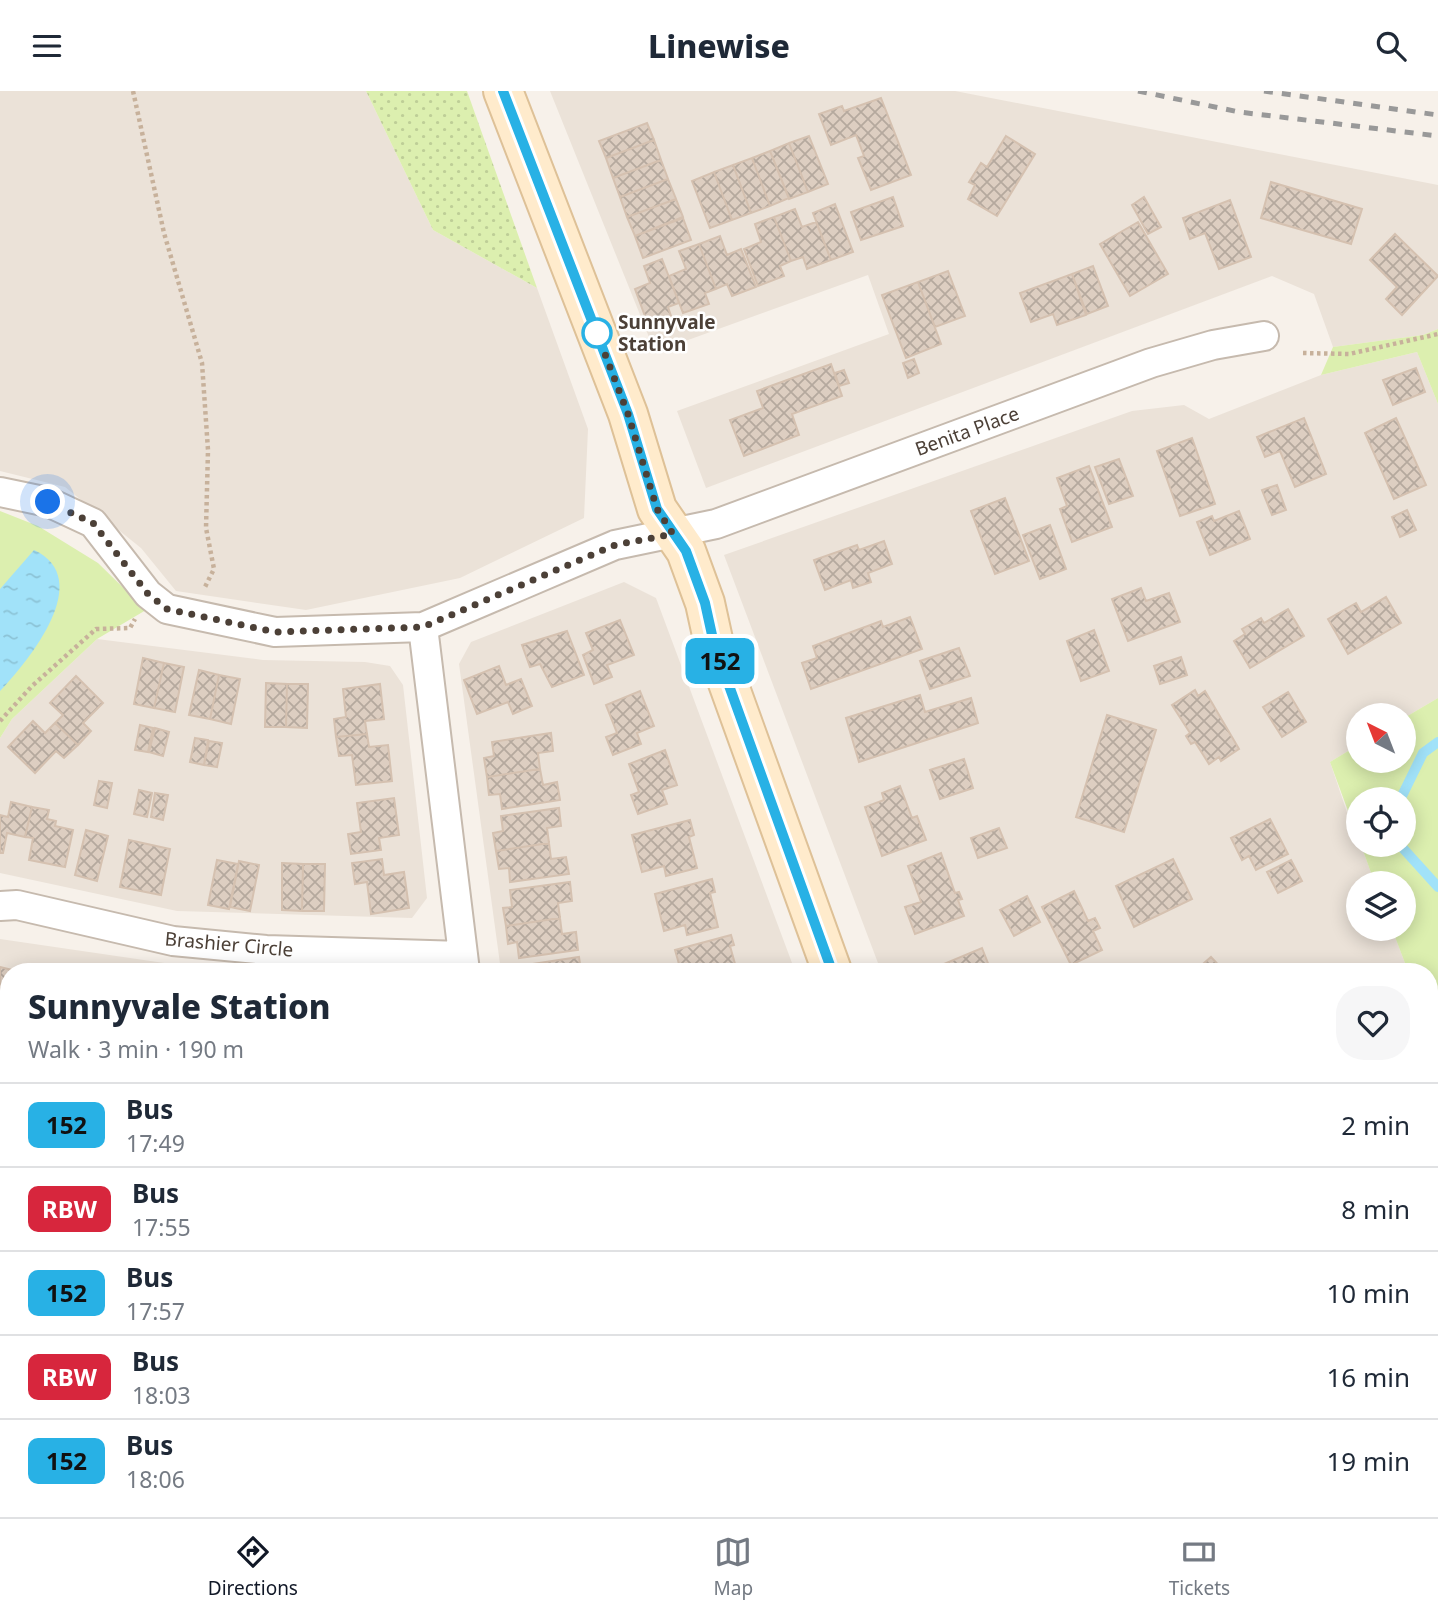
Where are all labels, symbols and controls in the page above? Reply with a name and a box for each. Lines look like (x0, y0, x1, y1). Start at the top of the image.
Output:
text: Linewise (648, 24, 790, 67)
icon: menu (28, 27, 66, 65)
icon: search (1372, 27, 1410, 65)
place label: Sunnyvale Station (618, 309, 716, 357)
marker: Sunnyvale Station (582, 318, 612, 348)
street label: Benita Place (911, 400, 1023, 462)
your location (30, 484, 65, 519)
line badge: 152 (680, 638, 760, 684)
text: 152 (699, 644, 741, 677)
north arrow (1346, 703, 1416, 773)
map controls (1346, 703, 1416, 941)
button: locate (1346, 787, 1416, 857)
button: layers (1346, 871, 1416, 941)
street label: Brashier Circle (164, 925, 294, 963)
text: Sunnyvale Station (28, 984, 331, 1029)
button: heart (1336, 986, 1410, 1060)
text: Walk · 3 min · 190 m (28, 1033, 244, 1065)
text: Bus (126, 1091, 173, 1127)
text: 2 min (1341, 1107, 1410, 1143)
text: 152 (46, 1108, 87, 1141)
text: 17:49 (126, 1127, 185, 1159)
text: Bus (132, 1175, 179, 1211)
text: 8 min (1341, 1191, 1410, 1227)
text: RBW (42, 1192, 97, 1225)
text: 17:55 (132, 1211, 191, 1243)
text: Bus (126, 1259, 173, 1295)
text: 10 min (1326, 1275, 1410, 1311)
text: 152 (46, 1276, 87, 1309)
text: 17:57 (126, 1295, 185, 1327)
text: Bus (132, 1343, 179, 1379)
text: 16 min (1326, 1359, 1410, 1395)
text: RBW (42, 1360, 97, 1393)
text: 18:03 (132, 1379, 191, 1411)
text: Bus (126, 1427, 173, 1463)
text: 19 min (1326, 1443, 1410, 1479)
text: 152 (46, 1444, 87, 1477)
text: 18:06 (126, 1463, 185, 1495)
tab: Directions (208, 1533, 298, 1601)
tab: Map (714, 1533, 753, 1601)
tab: Tickets (1169, 1533, 1230, 1601)

